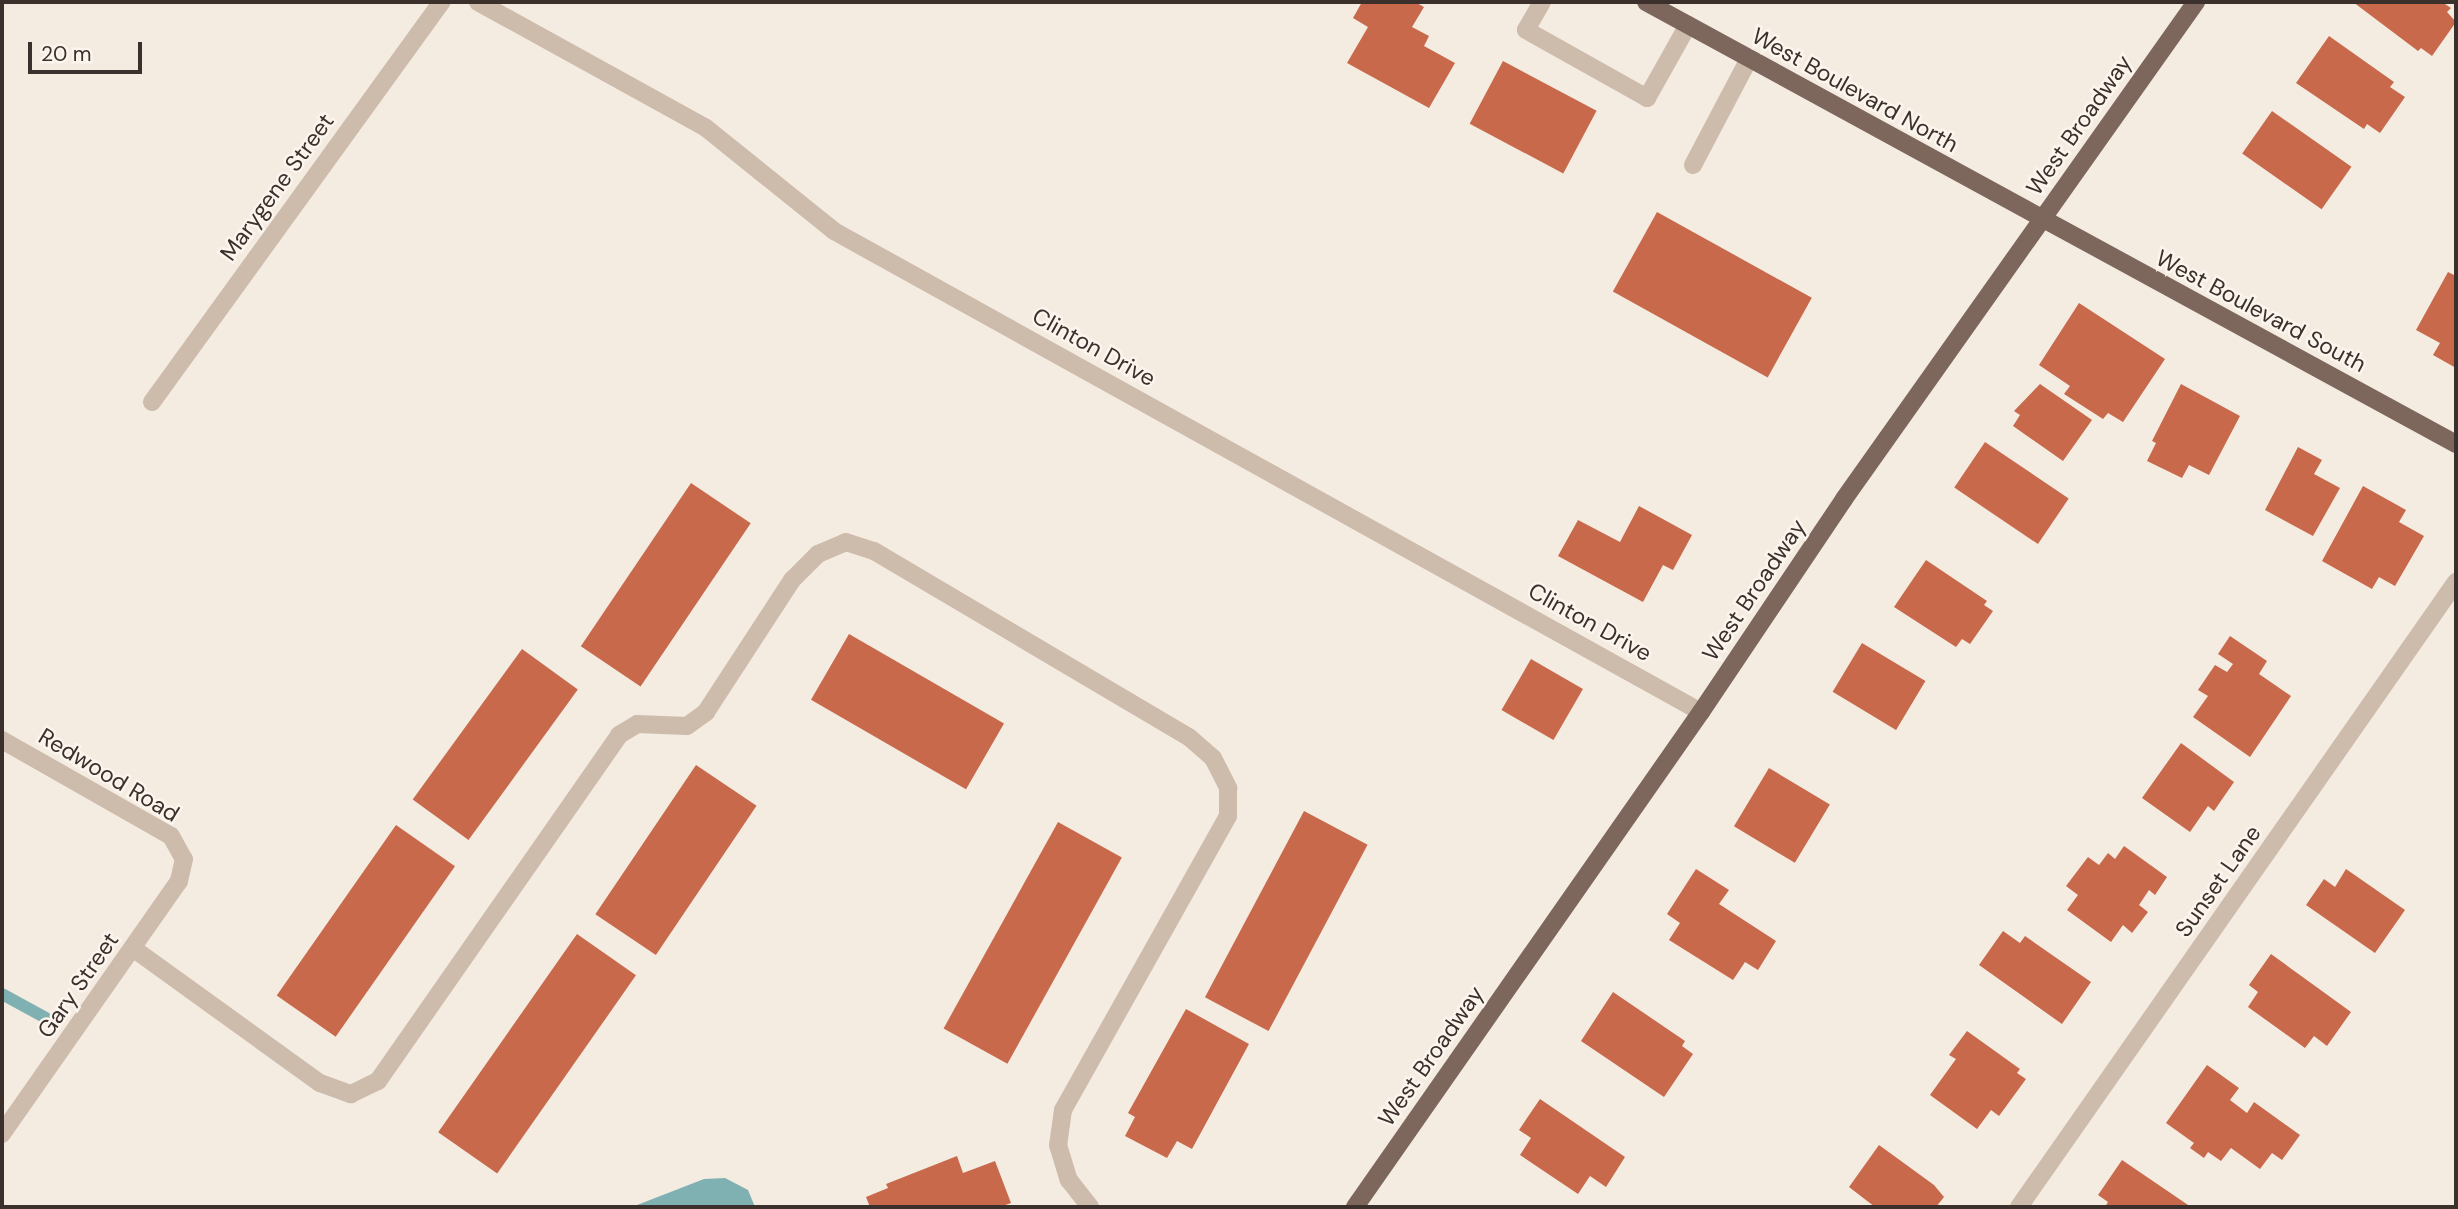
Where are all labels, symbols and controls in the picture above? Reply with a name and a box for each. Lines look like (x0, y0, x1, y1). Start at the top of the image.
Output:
street label: West Boulevard North (1747, 22, 1963, 158)
scale bar (32, 28, 145, 72)
text: 20 m (41, 40, 92, 68)
street label: West Broadway (2020, 50, 2138, 200)
street label: Marygene Street (214, 108, 340, 266)
street label: West Boulevard South (2151, 244, 2371, 378)
street label: Clinton Drive (1028, 302, 1160, 392)
street label: West Broadway (1696, 514, 1812, 666)
street label: Clinton Drive (1524, 577, 1656, 667)
street label: Redwood Road (34, 722, 184, 828)
street label: Sunset Lane (2169, 820, 2267, 942)
street label: Gary Street (32, 927, 124, 1043)
street label: West Broadway (1372, 981, 1490, 1131)

